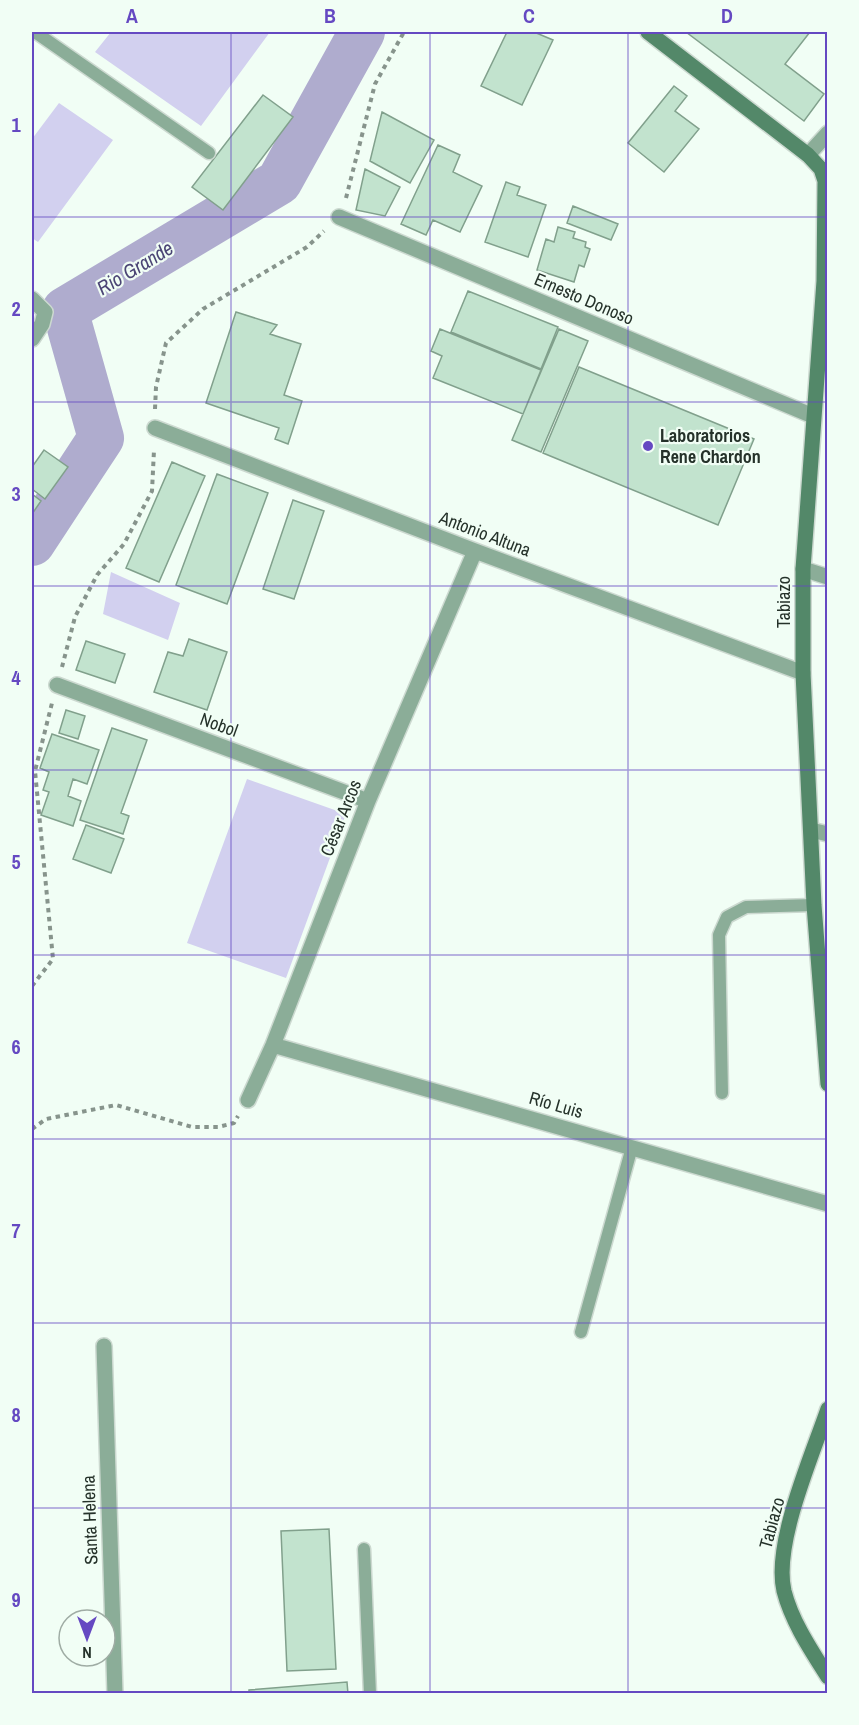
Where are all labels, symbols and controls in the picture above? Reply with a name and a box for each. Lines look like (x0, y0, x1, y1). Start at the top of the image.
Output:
text: A (126, 2, 138, 29)
text: B (324, 2, 336, 29)
text: C (523, 2, 535, 29)
text: D (721, 2, 733, 29)
text: 1 (11, 111, 21, 138)
water label: Rio Grande (91, 234, 178, 301)
street label: Ernesto Donoso (531, 266, 638, 331)
text: 2 (11, 295, 21, 322)
place label: Laboratorios Rene Chardon (660, 423, 761, 469)
marker: Laboratorios Rene Chardon (641, 439, 655, 453)
text: 3 (11, 480, 21, 507)
street label: Antonio Altuna (435, 504, 534, 562)
street label: Tabiazo (771, 576, 796, 628)
text: 4 (11, 664, 21, 691)
street label: Nobol (197, 706, 242, 743)
street label: César Arcos (314, 776, 367, 860)
text: 5 (11, 848, 21, 875)
text: 6 (11, 1033, 21, 1060)
street label: Río Luis (526, 1085, 586, 1124)
text: 7 (11, 1217, 21, 1244)
text: 8 (11, 1401, 21, 1428)
street label: Santa Helena (75, 1475, 104, 1565)
street label: Tabiazo (753, 1495, 790, 1551)
text: 9 (11, 1586, 21, 1613)
north arrow (57, 1608, 117, 1668)
text: N (82, 1642, 92, 1664)

